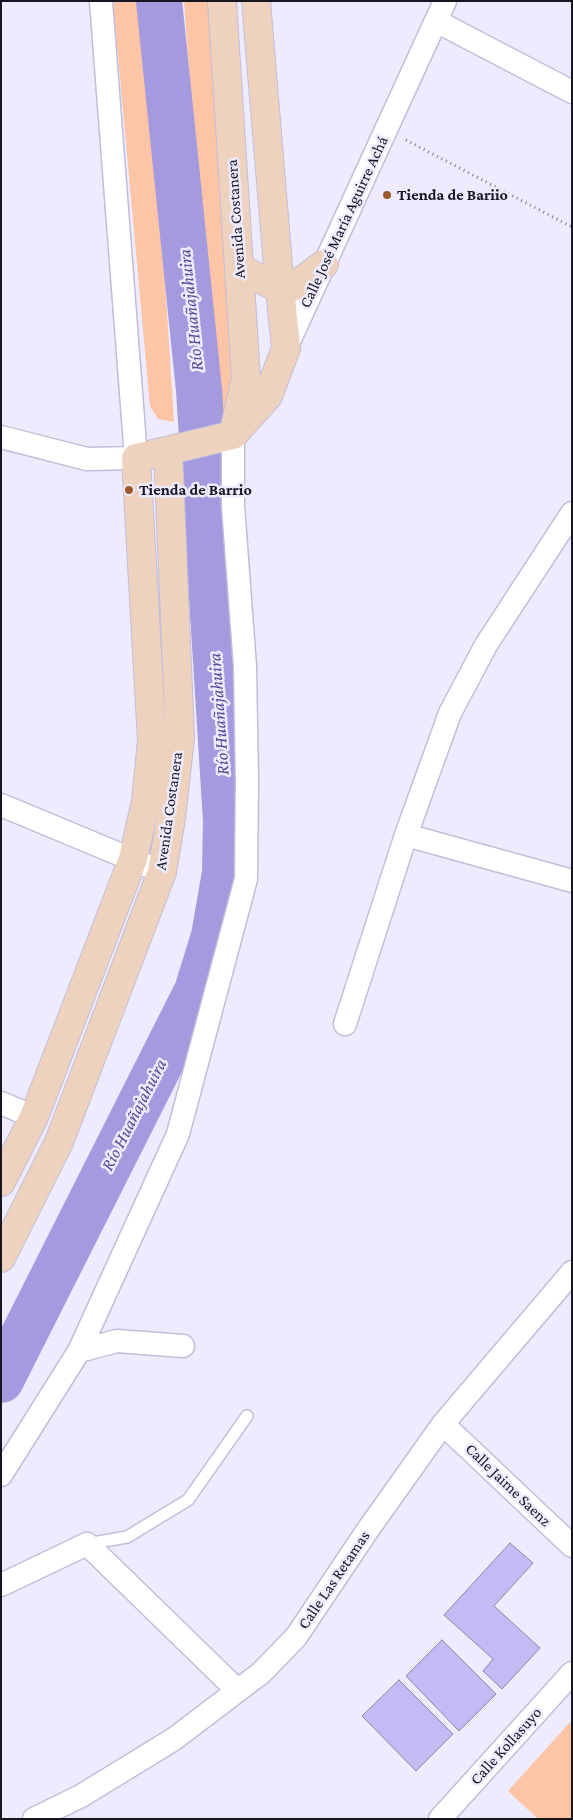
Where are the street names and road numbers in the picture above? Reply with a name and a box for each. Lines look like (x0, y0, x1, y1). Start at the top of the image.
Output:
street label: Calle José María Aguirre Achá (296, 133, 392, 311)
street label: Avenida Costanera (222, 159, 250, 279)
street label: Avenida Costanera (151, 751, 187, 871)
street label: Calle Jaime Saenz (461, 1439, 555, 1531)
street label: Calle Las Retamas (294, 1527, 374, 1633)
street label: Calle Kollasuyo (466, 1703, 546, 1789)

